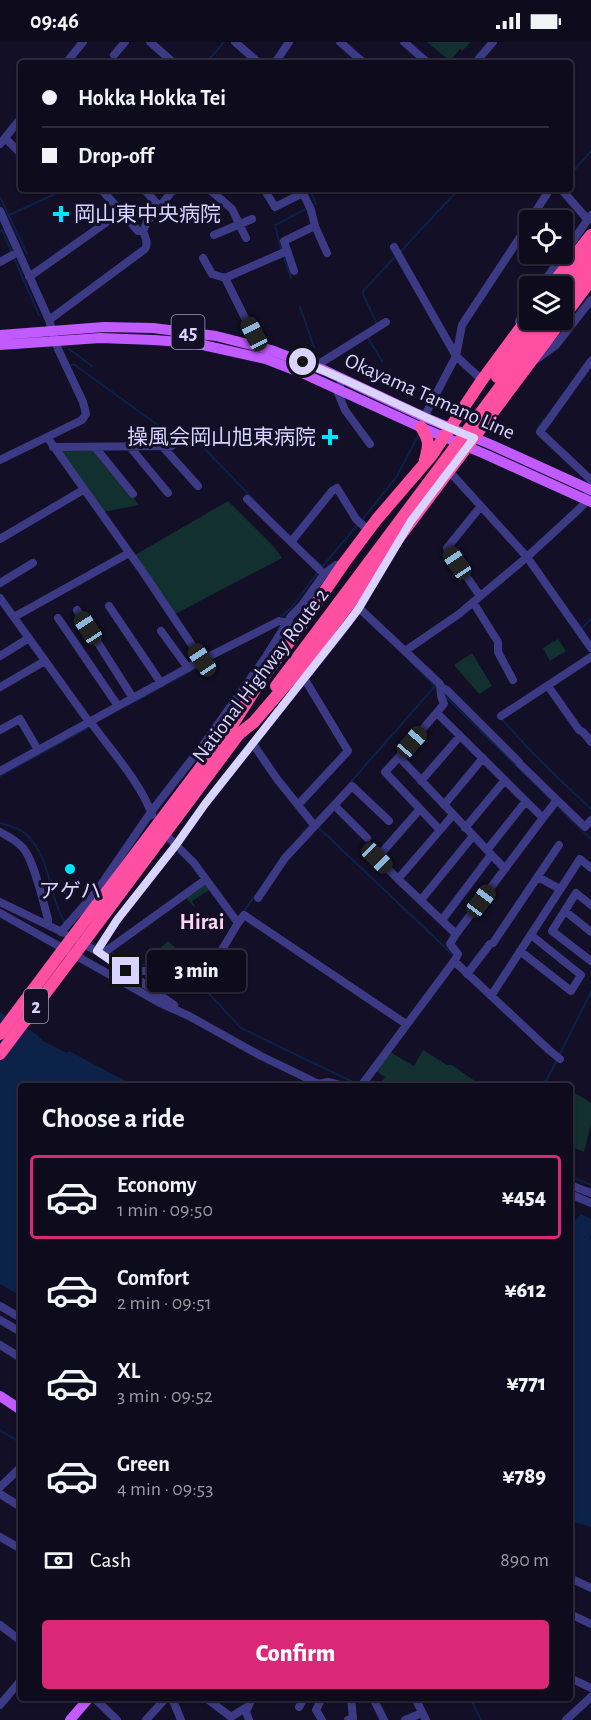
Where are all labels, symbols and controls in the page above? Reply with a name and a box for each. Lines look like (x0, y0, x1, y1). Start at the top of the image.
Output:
text: 09:46 (30, 10, 79, 32)
text: Hokka Hokka Tei (78, 87, 226, 109)
text: Drop-off (78, 145, 154, 167)
place label: 岡山東中央病院 (74, 203, 221, 225)
marker: 岡山東中央病院 (52, 205, 70, 223)
map controls (519, 210, 573, 330)
button: locate (519, 210, 573, 264)
button: layers (519, 276, 573, 330)
car (238, 314, 270, 354)
road number: 45 (172, 315, 204, 349)
route start (289, 348, 316, 375)
street label: Okayama Tamano Line (342, 350, 518, 443)
place label: 操風会岡山旭東病院 (127, 426, 316, 448)
marker: 操風会岡山旭東病院 (321, 428, 339, 446)
car (439, 543, 475, 583)
street label: National Highway Route 2 (188, 584, 332, 766)
car (71, 608, 105, 648)
car (184, 640, 220, 680)
car (393, 723, 431, 761)
car (358, 839, 396, 877)
marker: アゲハ (63, 862, 77, 876)
place label: アゲハ (39, 880, 101, 902)
car (463, 881, 499, 921)
district label: Hirai (180, 911, 224, 933)
callout: 3 min (147, 950, 246, 992)
route end (112, 957, 139, 984)
text: 3 min (174, 961, 219, 981)
road number: 2 (24, 989, 48, 1023)
text: Choose a ride (42, 1105, 185, 1132)
icon: car (45, 1170, 99, 1224)
text: Economy (117, 1174, 197, 1196)
text: ¥454 (502, 1186, 546, 1208)
text: 1 min · 09:50 (117, 1200, 213, 1220)
icon: car (45, 1263, 99, 1317)
text: Comfort (117, 1267, 189, 1289)
text: ¥612 (505, 1279, 546, 1301)
text: 2 min · 09:51 (117, 1293, 212, 1313)
icon: car (45, 1356, 99, 1410)
text: XL (117, 1360, 140, 1382)
text: ¥771 (506, 1372, 546, 1394)
text: 3 min · 09:52 (117, 1386, 213, 1406)
icon: car (45, 1449, 99, 1503)
text: Green (117, 1453, 170, 1475)
text: ¥789 (502, 1465, 546, 1487)
text: 4 min · 09:53 (117, 1479, 213, 1499)
icon: cash (42, 1544, 75, 1577)
text: Cash (90, 1549, 131, 1571)
text: 890 m (500, 1550, 549, 1570)
button: Confirm (42, 1620, 549, 1689)

